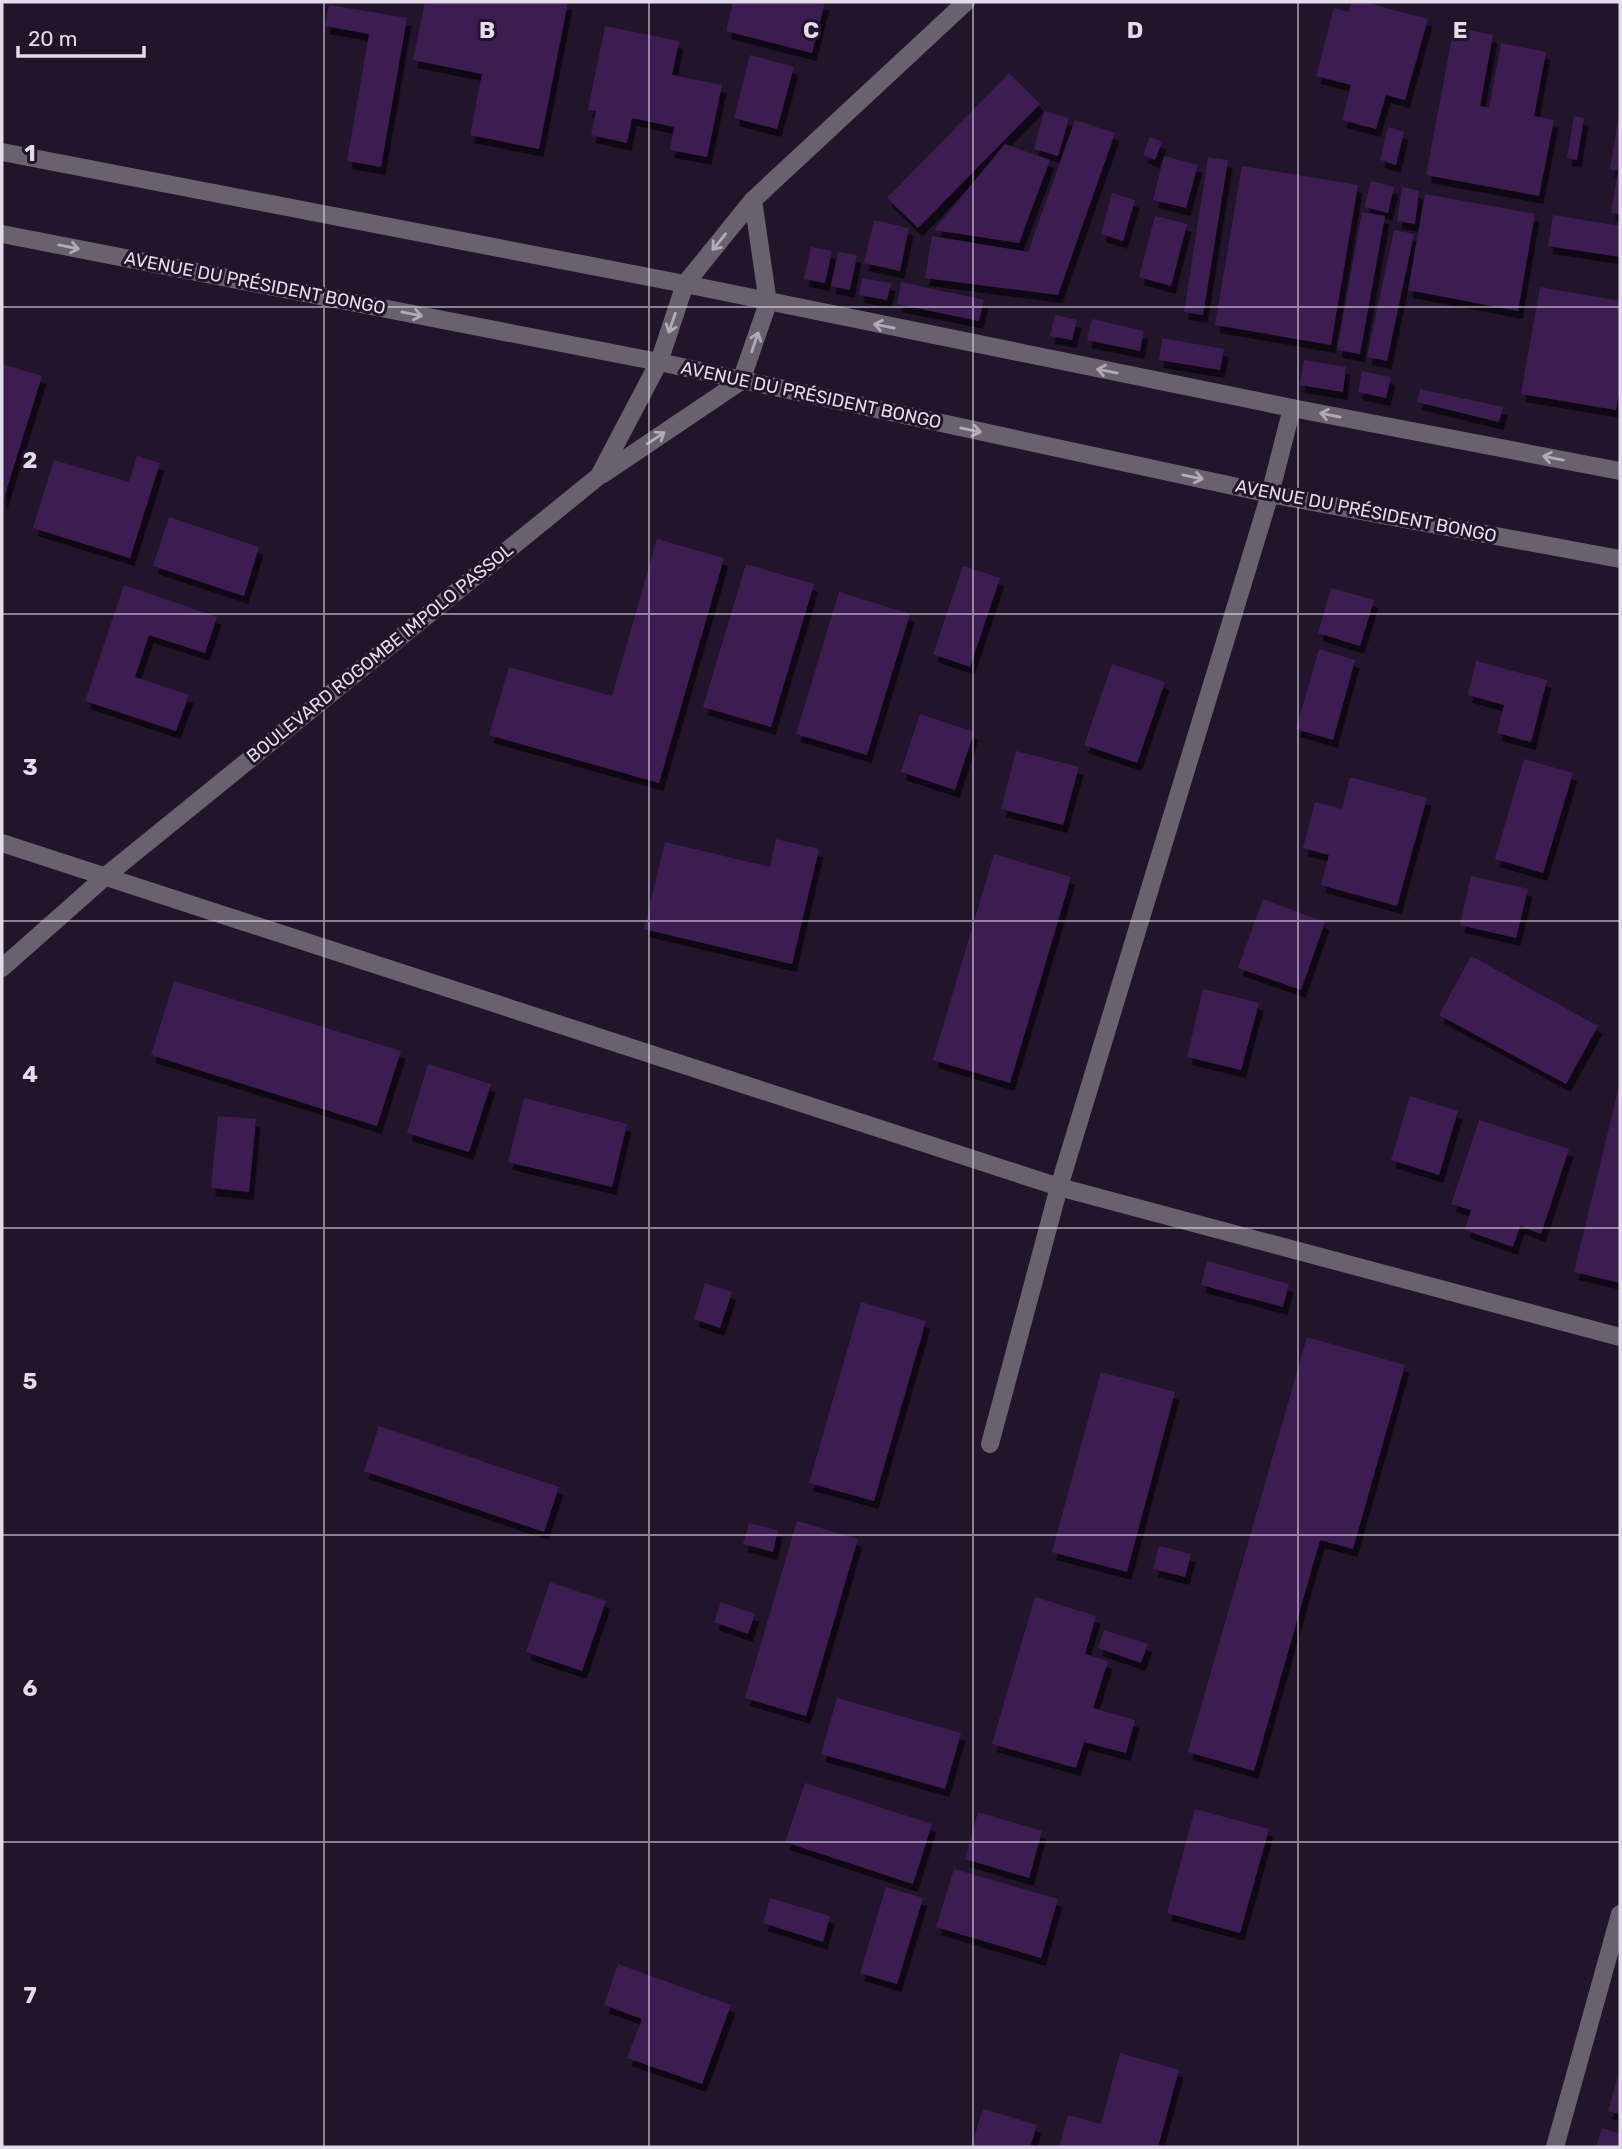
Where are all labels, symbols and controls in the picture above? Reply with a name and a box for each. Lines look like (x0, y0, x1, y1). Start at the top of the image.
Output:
scale bar (18, 14, 144, 58)
text: B (479, 16, 495, 44)
text: C (803, 16, 819, 44)
text: D (1127, 16, 1143, 44)
text: E (1453, 16, 1467, 44)
text: 20 m (28, 26, 77, 51)
text: 1 (24, 139, 36, 167)
one-way arrow (711, 232, 727, 250)
one-way arrow (57, 240, 80, 254)
street label: AVENUE DU PRÉSIDENT BONGO (123, 247, 387, 319)
one-way arrow (400, 307, 423, 321)
one-way arrow (665, 311, 677, 333)
one-way arrow (873, 318, 896, 332)
one-way arrow (750, 331, 762, 353)
street label: AVENUE DU PRÉSIDENT BONGO (679, 357, 943, 433)
one-way arrow (1096, 363, 1119, 377)
one-way arrow (1319, 408, 1342, 422)
one-way arrow (959, 423, 982, 437)
one-way arrow (646, 431, 665, 445)
text: 2 (23, 446, 37, 474)
one-way arrow (1542, 451, 1565, 465)
one-way arrow (1181, 471, 1204, 485)
street label: AVENUE DU PRÉSIDENT BONGO (1234, 475, 1498, 547)
street label: BOULEVARD ROGOMBE IMPOLO PASSOL (242, 539, 518, 767)
text: 3 (22, 753, 38, 781)
text: 4 (22, 1060, 38, 1088)
text: 5 (23, 1367, 38, 1395)
text: 6 (23, 1674, 38, 1702)
text: 7 (23, 1981, 37, 2009)

